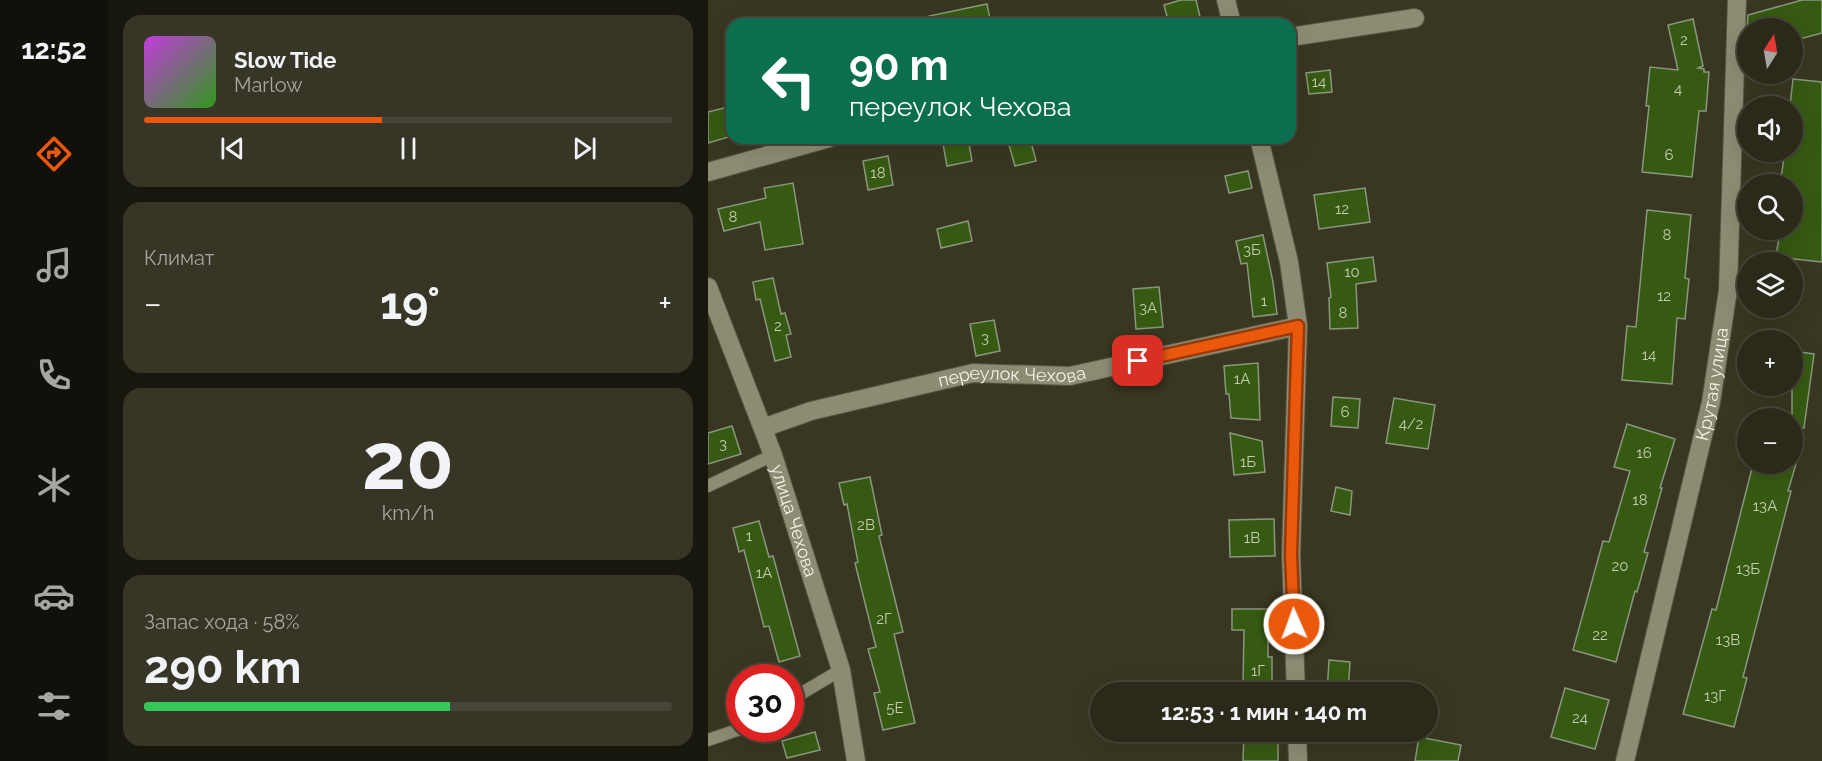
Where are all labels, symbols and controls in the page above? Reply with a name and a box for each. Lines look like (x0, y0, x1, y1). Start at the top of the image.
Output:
north arrow (1737, 18, 1803, 84)
map controls (1737, 18, 1803, 474)
house number: 2 (1680, 31, 1688, 49)
text: 12:52 (21, 34, 87, 65)
text: 90 m (849, 41, 949, 90)
icon: left (750, 42, 828, 120)
text: Slow Tide (234, 47, 336, 73)
text: Marlow (234, 73, 303, 97)
house number: 14 (1312, 73, 1326, 91)
house number: 4 (1674, 80, 1682, 98)
text: переулок Чехова (849, 91, 1071, 122)
button: sound (1737, 96, 1803, 162)
icon: previous (216, 132, 249, 165)
icon: pause (392, 132, 425, 165)
icon: next (568, 132, 601, 165)
icon: directions (33, 133, 75, 175)
house number: 6 (1664, 146, 1674, 164)
house number: 18 (870, 164, 886, 182)
button: search (1737, 174, 1803, 240)
house number: 12 (1335, 200, 1349, 218)
house number: 8 (729, 208, 738, 226)
house number: 8 (1663, 226, 1672, 244)
house number: 3Б (1243, 241, 1261, 259)
icon: music (33, 244, 75, 286)
text: Климат (144, 246, 214, 270)
button: layers (1737, 252, 1803, 318)
house number: 10 (1344, 263, 1360, 281)
text: 19° (380, 277, 440, 330)
text: − (144, 284, 162, 323)
text: + (658, 284, 672, 323)
house number: 12 (1657, 287, 1671, 305)
house number: 1 (1261, 292, 1268, 310)
house number: 3А (1139, 299, 1157, 317)
house number: 8 (1339, 304, 1348, 322)
house number: 2 (774, 317, 782, 335)
street label: Крутая улица (1691, 326, 1732, 443)
house number: 3 (981, 329, 989, 347)
button: + (1737, 330, 1803, 396)
pin (1112, 335, 1163, 386)
icon: arrive (1121, 344, 1154, 377)
house number: 14 (1642, 346, 1656, 364)
icon: phone (33, 354, 75, 396)
street label: переулок Чехова (936, 362, 1088, 391)
house number: 1А (1234, 370, 1250, 388)
house number: 6 (1340, 403, 1350, 421)
button: − (1737, 408, 1803, 474)
house number: 4/2 (1399, 415, 1424, 433)
text: 20 (362, 416, 454, 507)
house number: 3 (719, 435, 727, 453)
house number: 16 (1636, 444, 1652, 462)
house number: 1Б (1240, 453, 1256, 471)
street label: улица Чехова (767, 462, 822, 579)
icon: climate (33, 464, 75, 506)
house number: 18 (1632, 491, 1648, 509)
house number: 13А (1753, 497, 1777, 515)
text: km/h (382, 501, 434, 525)
house number: 2В (857, 516, 875, 534)
house number: 1 (746, 527, 753, 545)
house number: 1В (1244, 529, 1260, 547)
house number: 20 (1612, 557, 1629, 575)
house number: 13Б (1736, 560, 1760, 578)
house number: 1А (756, 564, 772, 582)
icon: car (33, 575, 75, 617)
position arrow (1262, 592, 1326, 656)
text: Запас хода · 58% (144, 610, 300, 634)
house number: 2Г (876, 610, 892, 628)
house number: 22 (1592, 626, 1608, 644)
house number: 13В (1716, 631, 1740, 649)
text: 290 km (144, 641, 301, 694)
house number: 1Г (1251, 662, 1265, 680)
speed limit sign: 30 (726, 664, 804, 742)
icon: filters (33, 685, 75, 727)
house number: 13Г (1704, 687, 1726, 705)
house number: 5Е (886, 699, 904, 717)
text: 12:53 · 1 мин · 140 m (1161, 699, 1367, 725)
house number: 24 (1572, 709, 1588, 727)

